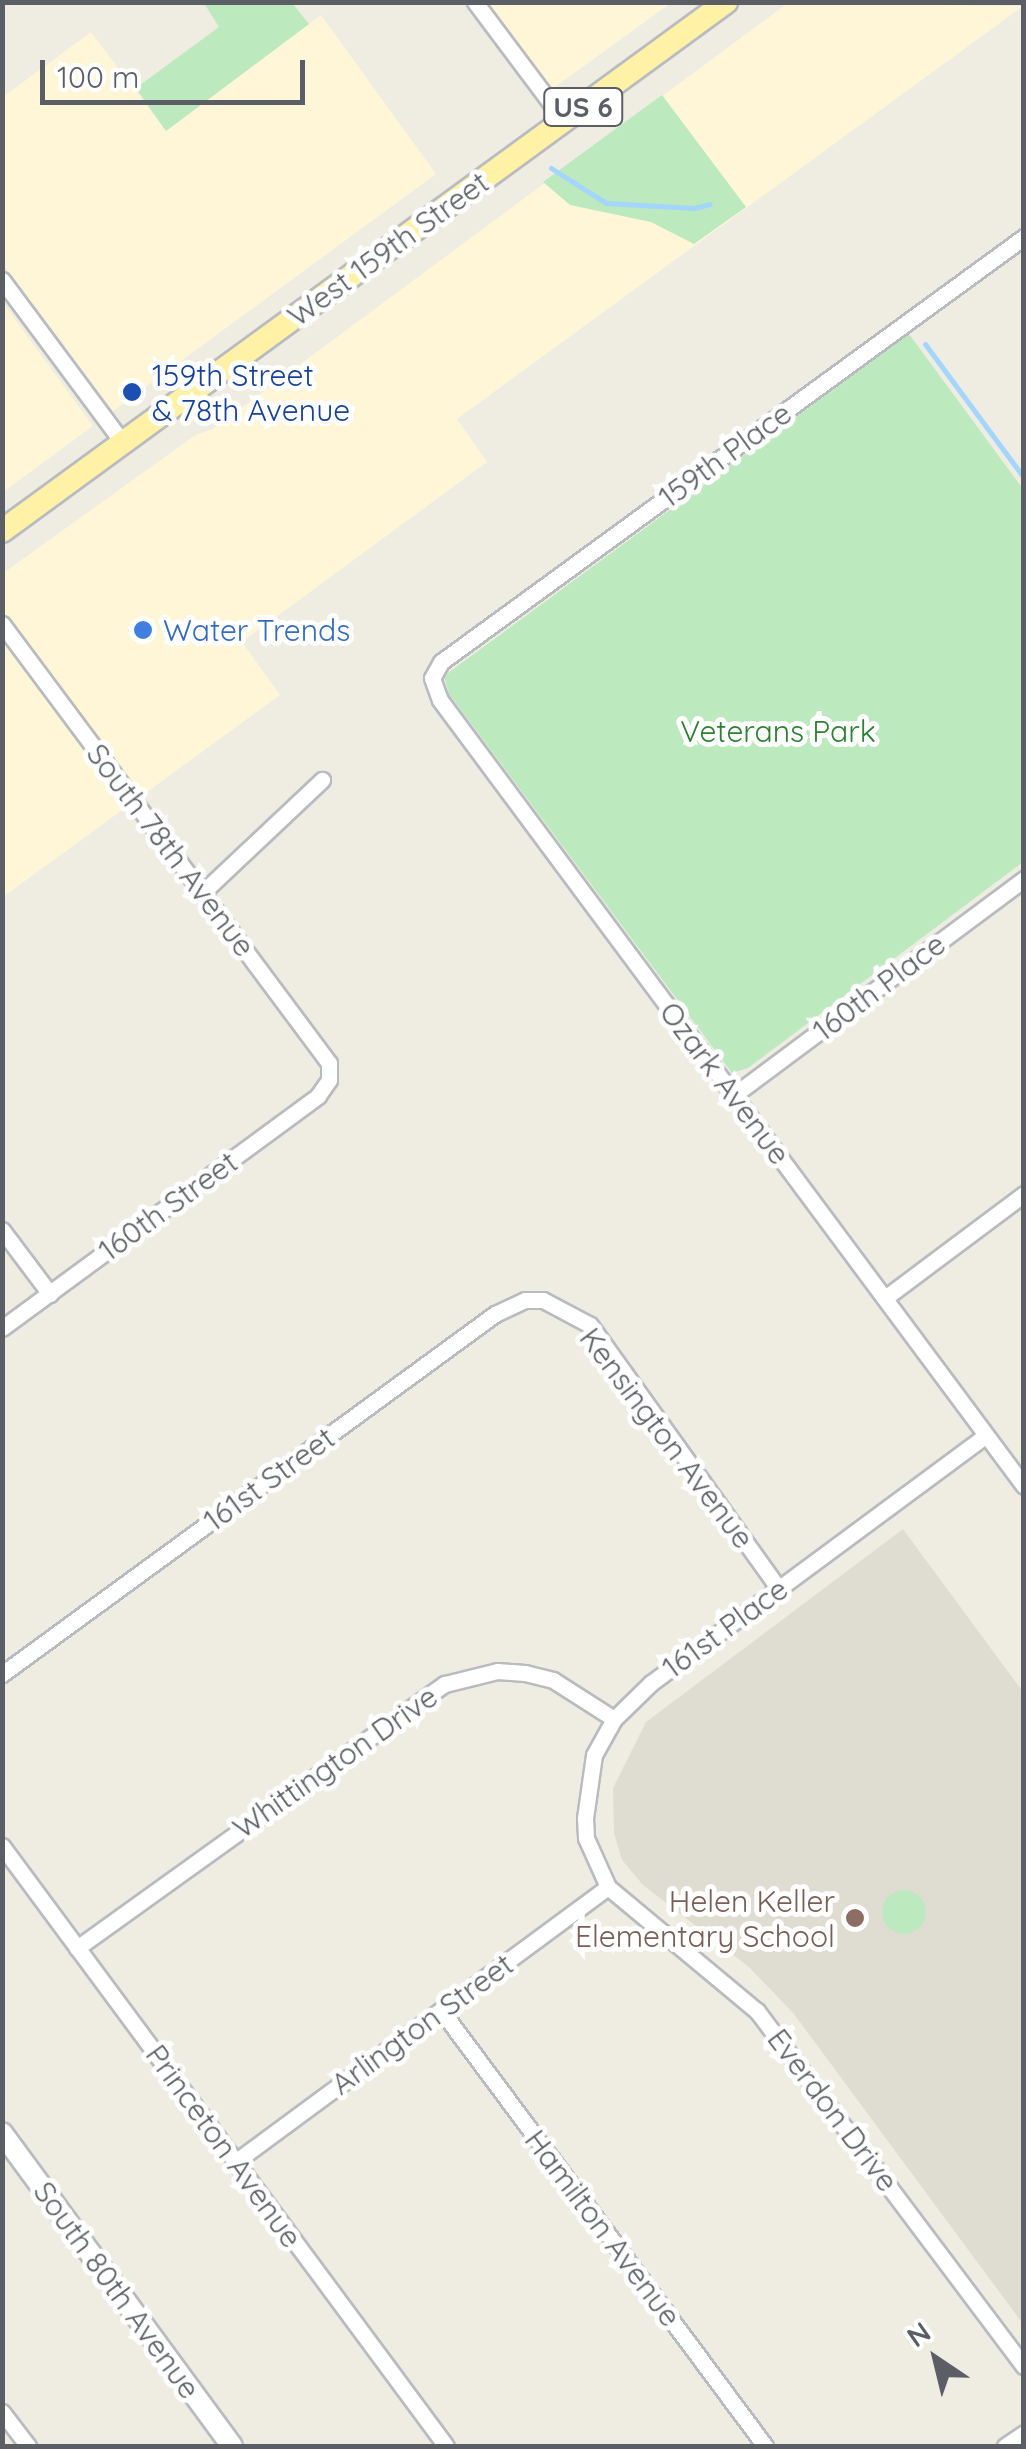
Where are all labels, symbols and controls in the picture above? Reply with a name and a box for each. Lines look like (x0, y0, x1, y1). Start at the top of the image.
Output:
scale bar (45, 40, 310, 102)
text: 100 m (57, 58, 139, 96)
road number: US 6 (543, 84, 623, 130)
street label: West 159th Street (281, 164, 495, 334)
place label: 159th Street & 78th Avenue (152, 357, 350, 428)
marker: 159th Street & 78th Avenue (121, 381, 143, 403)
street label: 159th Place (652, 395, 798, 515)
place label: Water Trends (163, 612, 350, 648)
marker: Water Trends (132, 619, 154, 641)
park label: Veterans Park (680, 713, 876, 749)
street label: South 78th Avenue (79, 737, 263, 963)
street label: 160th Place (806, 926, 952, 1048)
street label: Ozark Avenue (652, 995, 798, 1171)
street label: 160th Street (92, 1144, 244, 1268)
street label: Kensington Avenue (572, 1321, 762, 1555)
street label: 161st Street (197, 1420, 341, 1538)
street label: 161st Place (655, 1571, 795, 1685)
street label: Whittington Drive (226, 1678, 444, 1846)
place label: Helen Keller Elementary School (575, 1883, 835, 1954)
marker: Helen Keller Elementary School (844, 1907, 866, 1929)
street label: Arlington Street (324, 1946, 520, 2102)
street label: Everdon Drive (760, 2022, 906, 2198)
street label: Princeton Avenue (138, 2038, 310, 2254)
street label: Hamilton Avenue (517, 2123, 689, 2333)
street label: South 80th Avenue (26, 2174, 208, 2406)
north arrow (886, 2309, 986, 2409)
text: N (900, 2314, 937, 2354)

